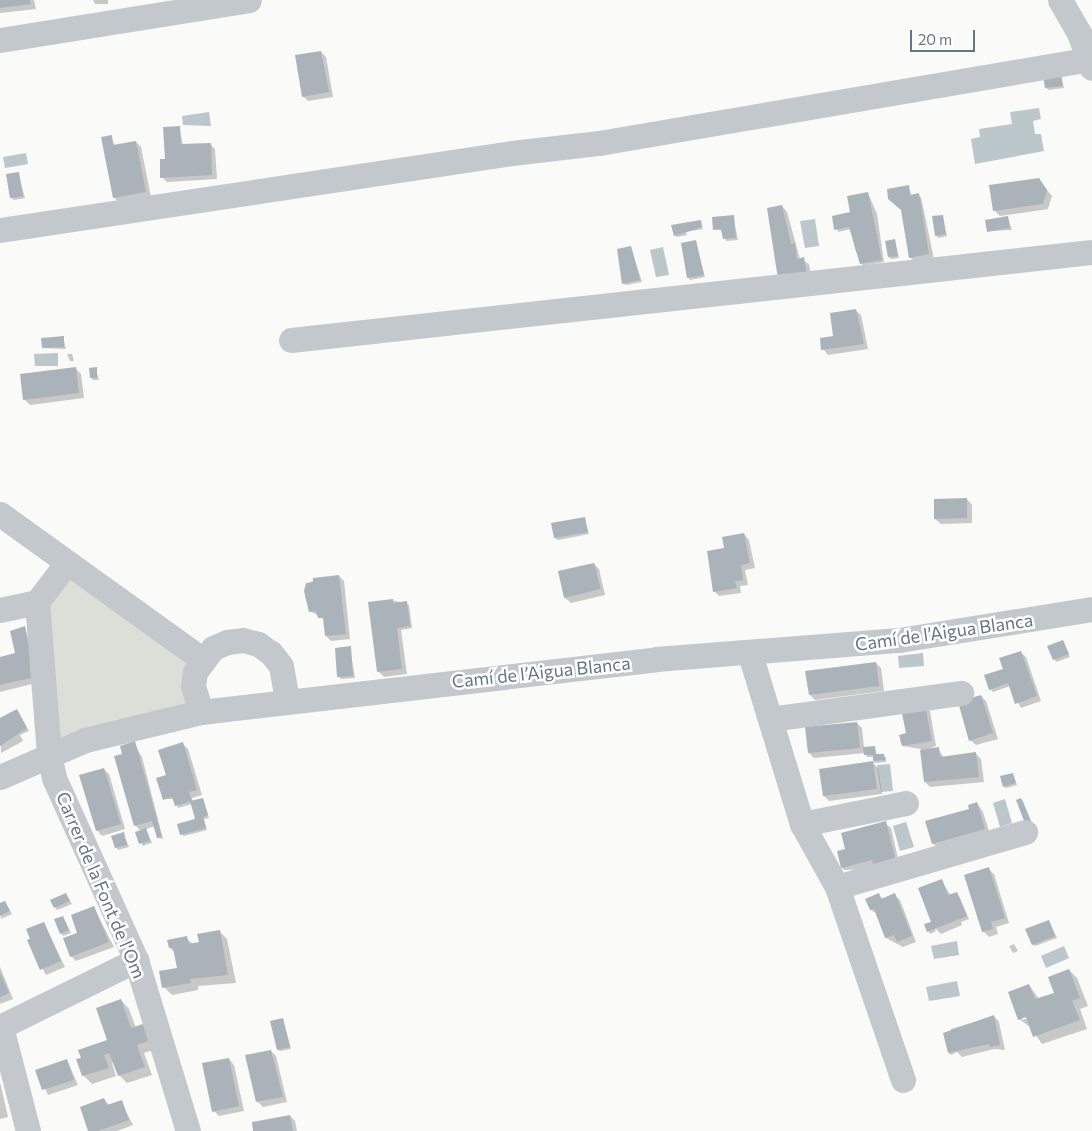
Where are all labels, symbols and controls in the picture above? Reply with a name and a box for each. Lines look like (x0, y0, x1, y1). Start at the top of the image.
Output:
scale bar (912, 20, 977, 52)
text: 20 m (918, 30, 952, 48)
street label: Camí de l’Aigua Blanca (854, 609, 1034, 655)
street label: Camí de l’Aigua Blanca (451, 652, 631, 692)
street label: Carrer de la Font de l'Om (52, 788, 150, 982)

